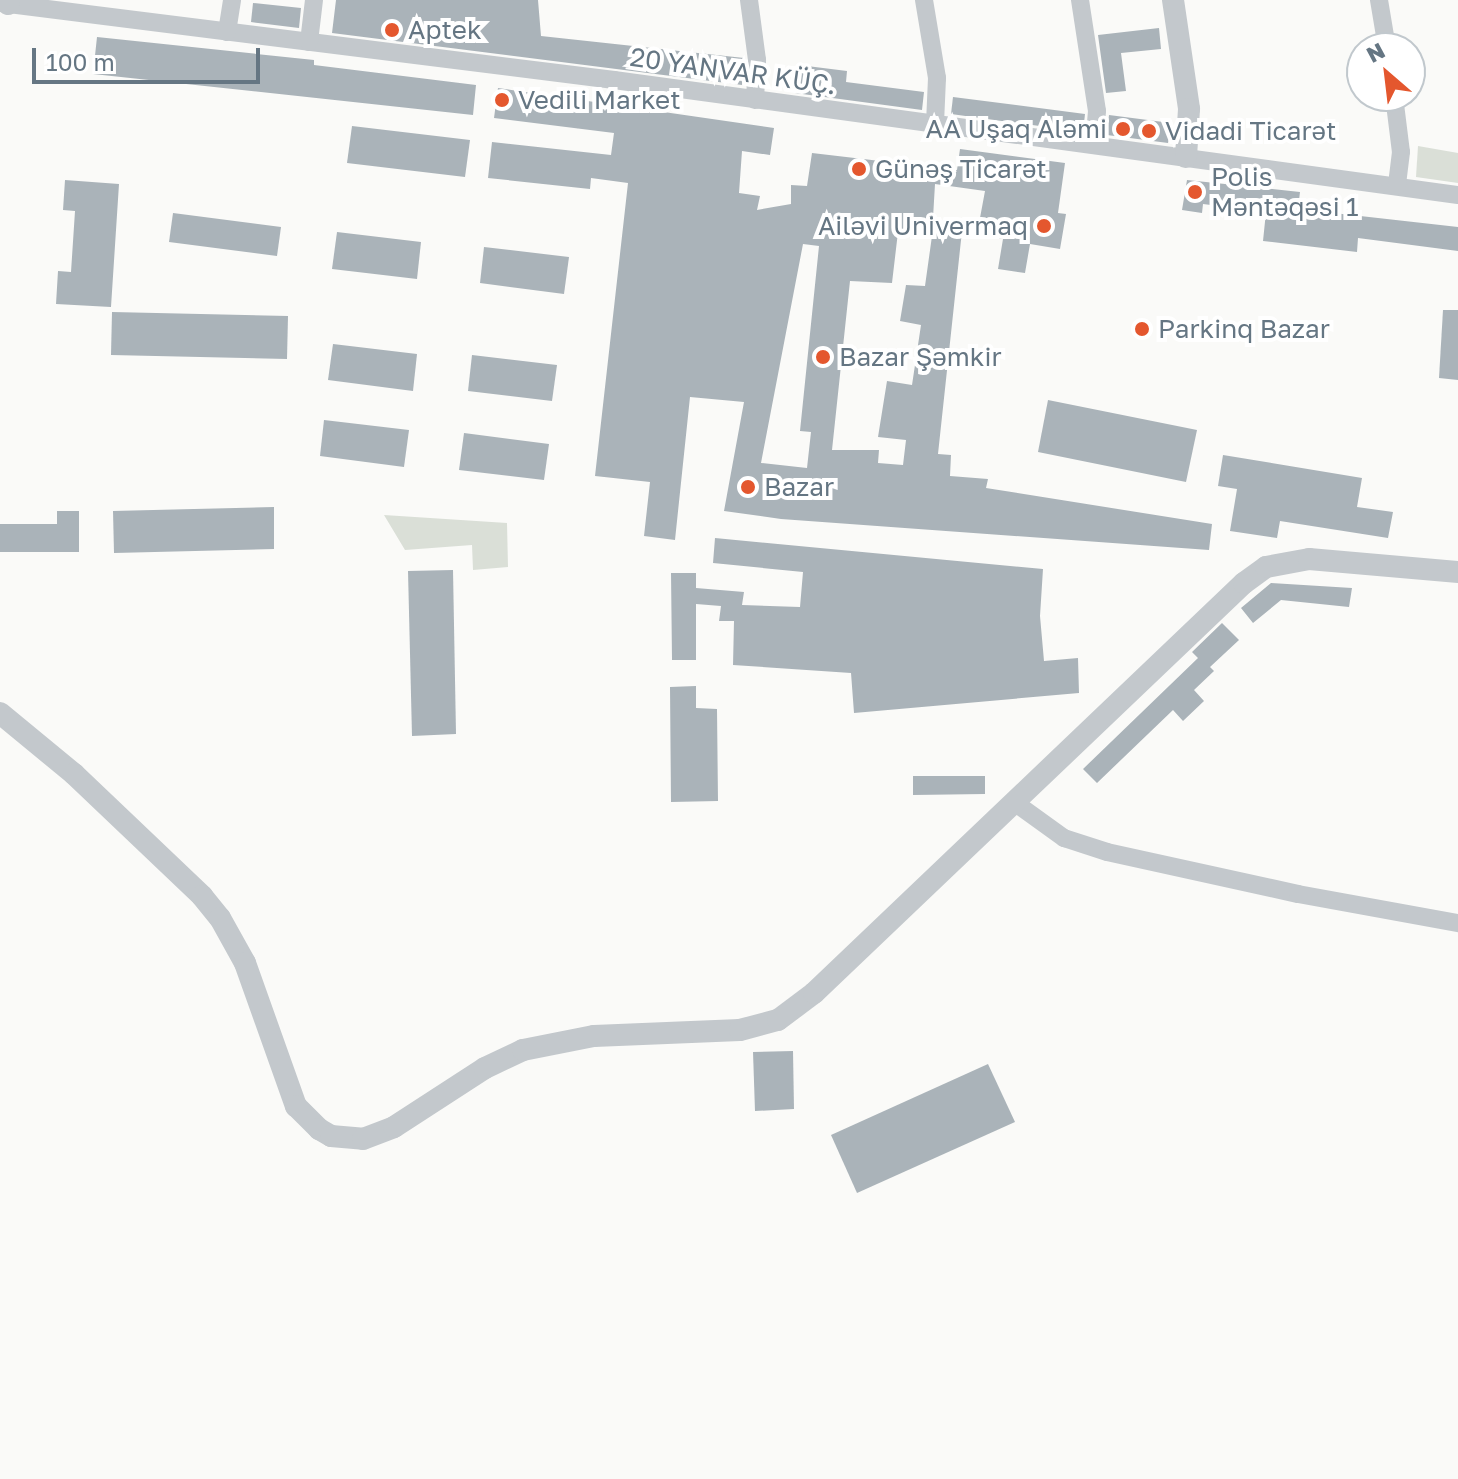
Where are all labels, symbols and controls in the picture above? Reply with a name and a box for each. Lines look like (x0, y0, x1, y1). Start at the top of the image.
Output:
place label: Aptek (408, 14, 482, 46)
marker: Aptek (383, 21, 401, 39)
scale bar (36, 32, 264, 82)
north arrow (1346, 32, 1426, 112)
text: N (1362, 36, 1389, 68)
street label: 20 YANVAR KÜÇ. (628, 41, 838, 101)
text: 100 m (46, 47, 115, 76)
place label: Vedili Market (518, 84, 681, 116)
marker: Vedili Market (493, 91, 511, 109)
place label: AA Uşaq Aləmi (926, 113, 1107, 145)
place label: Vidadi Ticarət (1165, 115, 1336, 147)
marker: AA Uşaq Aləmi (1114, 120, 1132, 138)
marker: Vidadi Ticarət (1140, 122, 1158, 140)
place label: Günəş Ticarət (875, 153, 1047, 185)
marker: Günəş Ticarət (850, 160, 868, 178)
place label: Polis Məntəqəsi 1 (1211, 161, 1359, 222)
marker: Polis Məntəqəsi 1 (1186, 183, 1204, 201)
place label: Ailəvi Univermaq (818, 210, 1028, 242)
marker: Ailəvi Univermaq (1035, 217, 1053, 235)
place label: Parkinq Bazar (1158, 313, 1330, 345)
marker: Parkinq Bazar (1133, 320, 1151, 338)
place label: Bazar Şəmkir (839, 341, 1002, 373)
marker: Bazar Şəmkir (814, 348, 832, 366)
place label: Bazar (764, 471, 834, 503)
marker: Bazar (739, 478, 757, 496)

